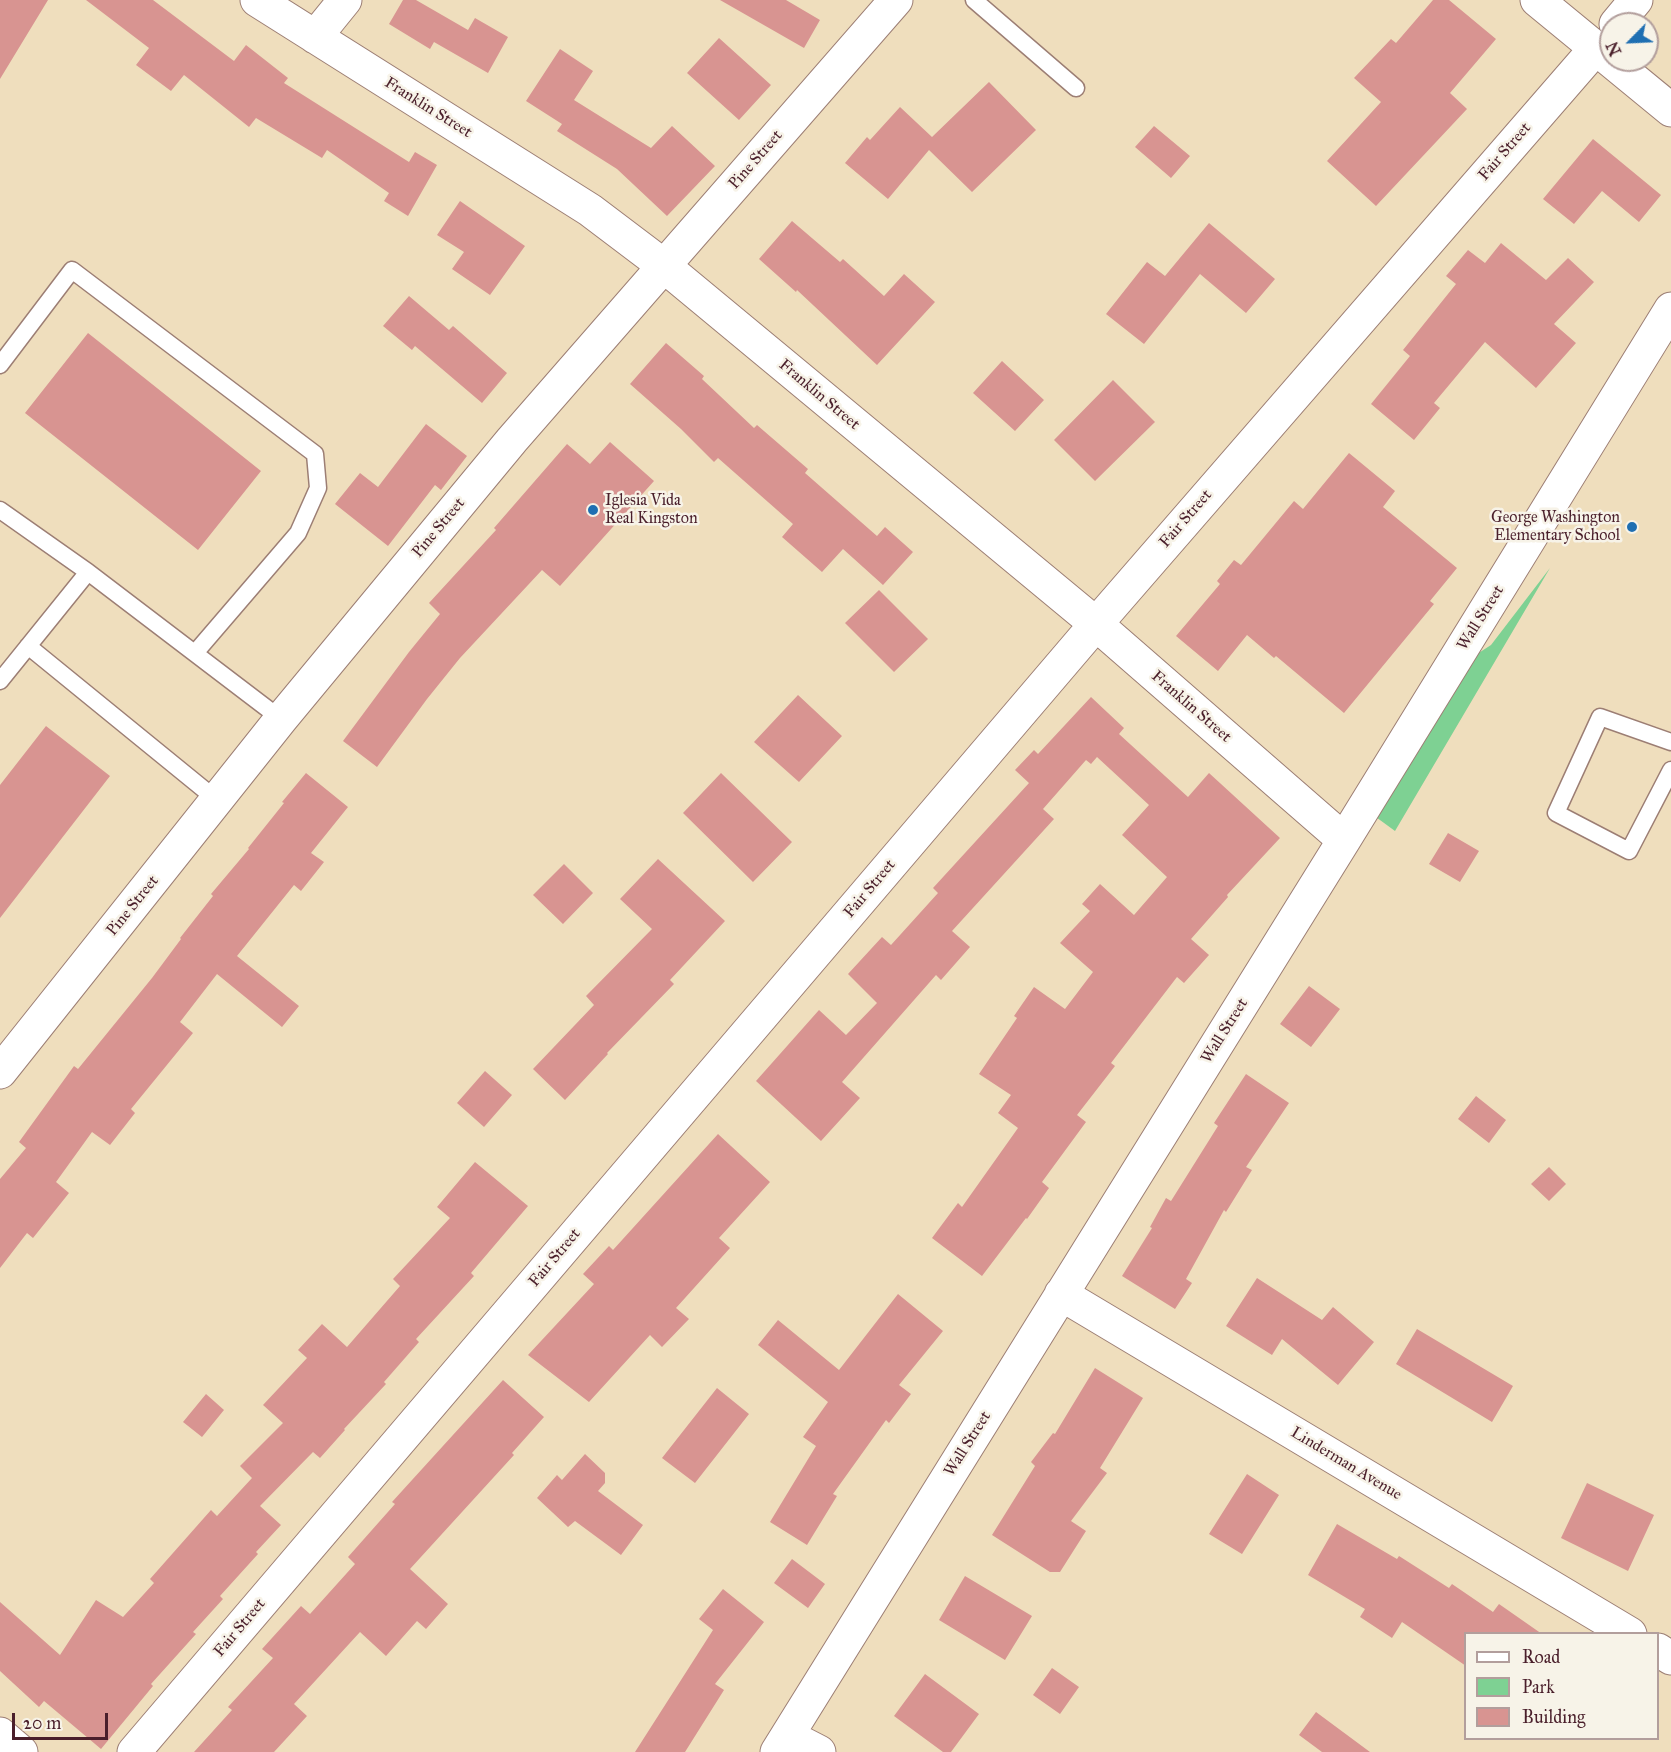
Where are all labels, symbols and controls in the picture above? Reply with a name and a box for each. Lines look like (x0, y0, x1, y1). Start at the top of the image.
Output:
north arrow (1599, 12, 1659, 72)
text: N (1602, 39, 1625, 59)
street label: Franklin Street (381, 73, 475, 143)
street label: Fair Street (1475, 119, 1535, 185)
street label: Pine Street (725, 127, 787, 193)
street label: Franklin Street (775, 356, 863, 434)
street label: Fair Street (1156, 486, 1216, 552)
place label: Iglesia Vida Real Kingston (605, 491, 698, 529)
street label: Pine Street (408, 494, 470, 562)
marker: Iglesia Vida Real Kingston (586, 503, 600, 517)
place label: George Washington Elementary School (1491, 508, 1620, 546)
marker: George Washington Elementary School (1625, 520, 1639, 534)
street label: Wall Street (1454, 582, 1508, 654)
street label: Franklin Street (1147, 667, 1235, 747)
street label: Fair Street (840, 856, 900, 922)
street label: Pine Street (103, 872, 163, 940)
street label: Wall Street (1198, 995, 1252, 1067)
street label: Fair Street (525, 1225, 585, 1291)
street label: Wall Street (941, 1408, 995, 1480)
street label: Linderman Avenue (1287, 1423, 1405, 1505)
street label: Fair Street (210, 1595, 270, 1661)
legend (1464, 1632, 1659, 1740)
text: Road (1522, 1646, 1560, 1668)
text: Park (1522, 1676, 1555, 1698)
scale bar (15, 1701, 111, 1739)
text: Building (1522, 1706, 1585, 1728)
text: 20 m (23, 1712, 61, 1734)

